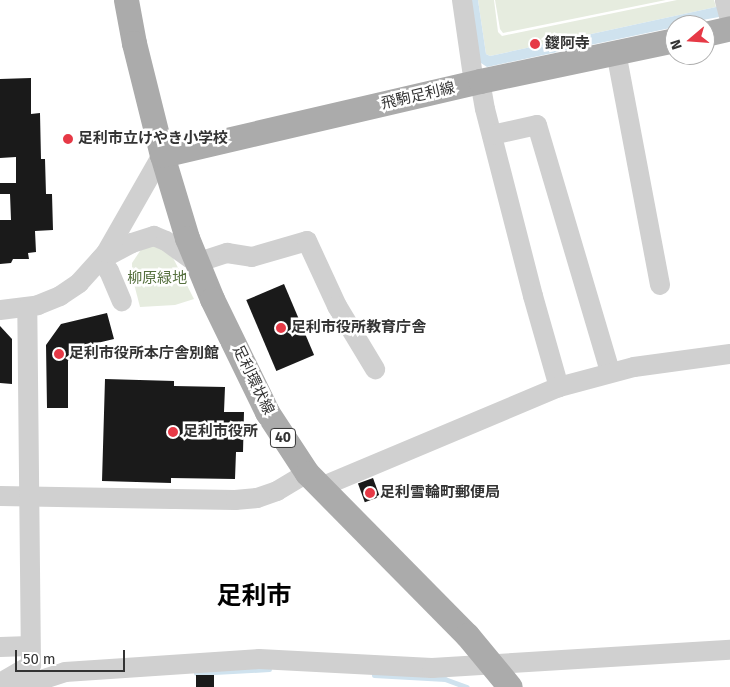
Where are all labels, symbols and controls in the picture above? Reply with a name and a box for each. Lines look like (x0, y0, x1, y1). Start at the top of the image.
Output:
north arrow (665, 15, 715, 65)
place label: 鑁阿寺 (545, 35, 590, 53)
text: N (667, 37, 686, 52)
marker: 鑁阿寺 (529, 38, 541, 50)
street label: 飛駒足利線 (379, 79, 457, 113)
place label: 足利市立けやき小学校 (78, 130, 228, 148)
marker: 足利市立けやき小学校 (62, 133, 74, 145)
park label: 柳原緑地 (127, 270, 187, 288)
place label: 足利市役所教育庁舎 (291, 319, 426, 337)
marker: 足利市役所教育庁舎 (275, 322, 287, 334)
street label: 足利環状線 (228, 342, 278, 418)
place label: 足利市役所本庁舎別館 (69, 345, 219, 363)
marker: 足利市役所本庁舎別館 (53, 348, 65, 360)
place label: 足利市役所 (183, 423, 258, 441)
marker: 足利市役所 (167, 426, 179, 438)
road number: 40 (269, 426, 297, 449)
place label: 足利雪輪町郵便局 (380, 484, 500, 502)
marker: 足利雪輪町郵便局 (364, 487, 376, 499)
district label: 足利市 (217, 581, 291, 611)
scale bar (18, 640, 128, 672)
text: 50 m (23, 650, 56, 668)

